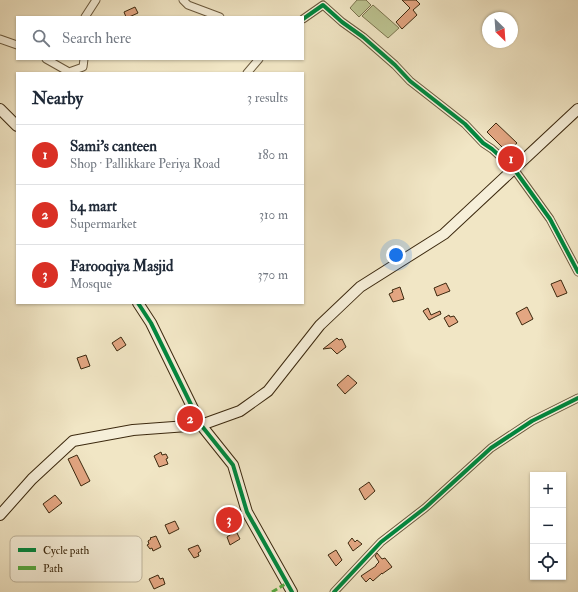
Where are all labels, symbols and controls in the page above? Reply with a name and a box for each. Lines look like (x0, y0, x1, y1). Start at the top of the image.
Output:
north arrow (482, 12, 518, 48)
search box (16, 16, 304, 60)
icon: search (30, 27, 52, 49)
text: Search here (62, 29, 131, 48)
text: Nearby (32, 88, 83, 109)
text: 3 results (247, 90, 288, 106)
text: Sami's canteen (70, 137, 157, 156)
pin: 1 (498, 144, 524, 174)
text: 1 (43, 147, 47, 163)
text: 180 m (258, 147, 288, 163)
text: Shop · Pallikkare Periya Road (70, 156, 220, 172)
text: b4 mart (70, 197, 117, 216)
text: 2 (42, 207, 48, 223)
text: 310 m (259, 207, 288, 223)
text: Supermarket (70, 216, 137, 232)
your location (386, 245, 406, 265)
text: Farooqiya Masjid (70, 257, 173, 276)
text: 3 (43, 267, 48, 283)
text: 370 m (258, 267, 288, 283)
text: Mosque (70, 276, 112, 292)
pin: 2 (177, 404, 203, 434)
map controls (530, 472, 566, 580)
button: + (530, 472, 566, 508)
pin: 3 (216, 505, 242, 535)
button: − (530, 508, 566, 544)
legend (10, 536, 142, 582)
text: Cycle path (43, 544, 89, 558)
button: locate (530, 544, 566, 580)
text: Path (43, 562, 63, 575)

